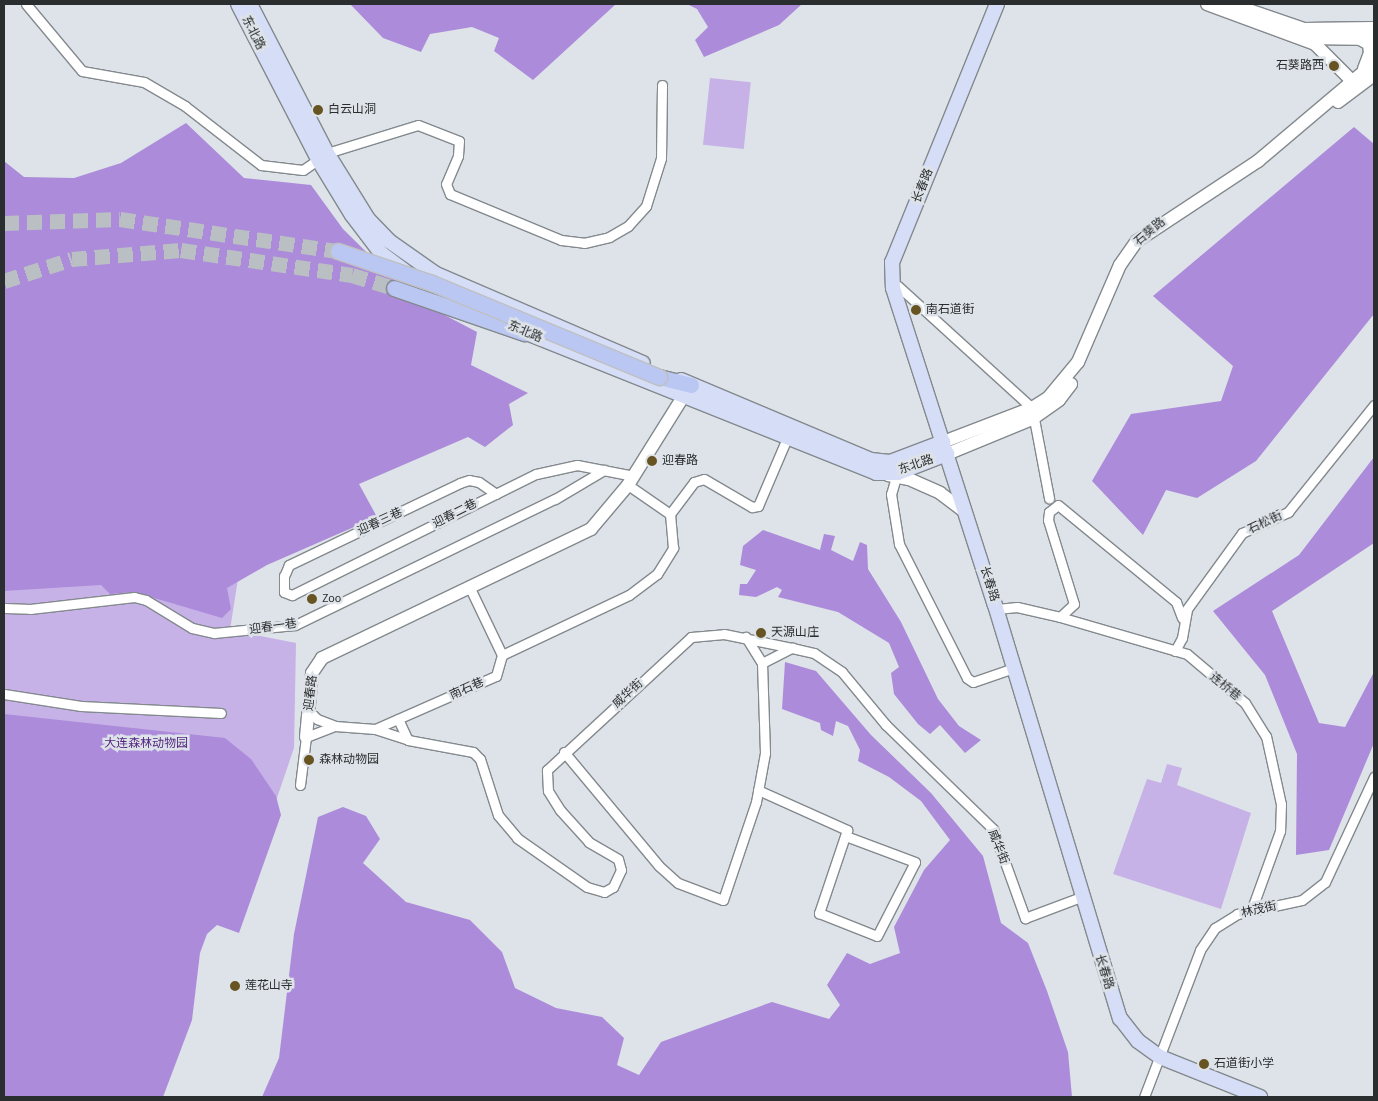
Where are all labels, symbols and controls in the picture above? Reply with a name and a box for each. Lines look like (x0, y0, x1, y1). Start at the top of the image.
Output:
street label: 东北路 (238, 14, 268, 52)
place label: 石葵路西 (1276, 59, 1324, 73)
marker: 石葵路西 (1328, 60, 1340, 72)
place label: 白云山洞 (328, 103, 376, 117)
marker: 白云山洞 (312, 104, 324, 116)
street label: 长春路 (910, 167, 936, 205)
street label: 石葵路 (1132, 215, 1168, 249)
place label: 南石道街 (926, 303, 974, 317)
marker: 南石道街 (910, 304, 922, 316)
street label: 东北路 (506, 318, 544, 346)
street label: 东北路 (897, 452, 935, 478)
place label: 迎春路 (662, 454, 698, 468)
marker: 迎春路 (646, 455, 658, 467)
street label: 迎春二巷 (430, 497, 480, 531)
street label: 迎春三巷 (355, 505, 405, 539)
street label: 石松街 (1246, 509, 1284, 537)
street label: 长春路 (977, 565, 1001, 603)
place label: Zoo (322, 592, 341, 606)
marker: Zoo (306, 593, 318, 605)
street label: 迎春一巷 (248, 617, 298, 637)
place label: 天源山庄 (771, 626, 819, 640)
marker: 天源山庄 (755, 627, 767, 639)
street label: 连桥巷 (1206, 670, 1244, 704)
street label: 迎春路 (302, 674, 320, 712)
street label: 南石巷 (448, 675, 486, 703)
street label: 威华街 (610, 677, 646, 711)
park label: 大连森林动物园 (104, 737, 188, 751)
place label: 森林动物园 (319, 753, 379, 767)
marker: 森林动物园 (303, 754, 315, 766)
street label: 威华街 (985, 828, 1011, 866)
street label: 林茂街 (1240, 899, 1278, 921)
street label: 长春路 (1092, 953, 1116, 991)
place label: 莲花山寺 (245, 979, 293, 993)
marker: 莲花山寺 (229, 980, 241, 992)
place label: 石道街小学 (1214, 1057, 1274, 1071)
marker: 石道街小学 (1198, 1058, 1210, 1070)

